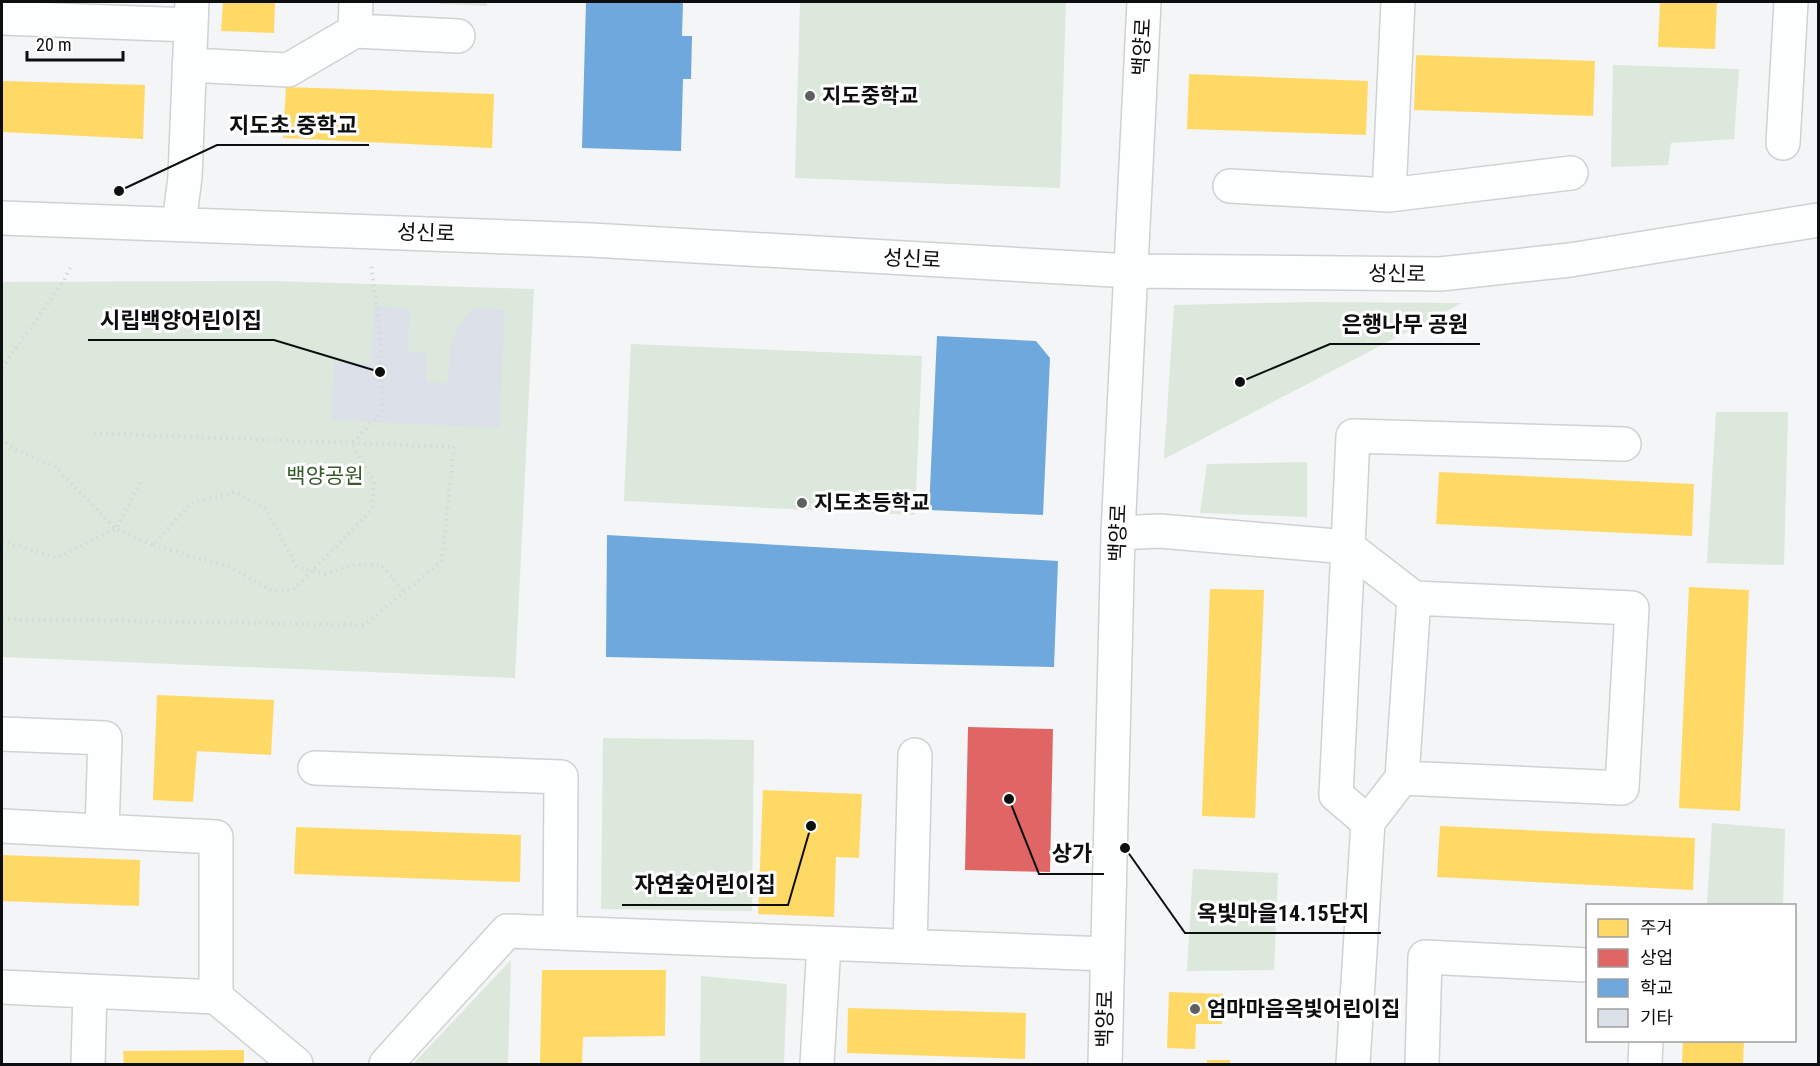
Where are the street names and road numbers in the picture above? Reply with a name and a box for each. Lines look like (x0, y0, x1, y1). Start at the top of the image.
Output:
street label: 백양로 (1128, 17, 1156, 77)
street label: 성신로 (397, 220, 455, 246)
street label: 성신로 (882, 245, 942, 273)
street label: 성신로 (1368, 261, 1426, 287)
street label: 백양로 (1105, 504, 1131, 562)
street label: 백양로 (1092, 990, 1118, 1048)

